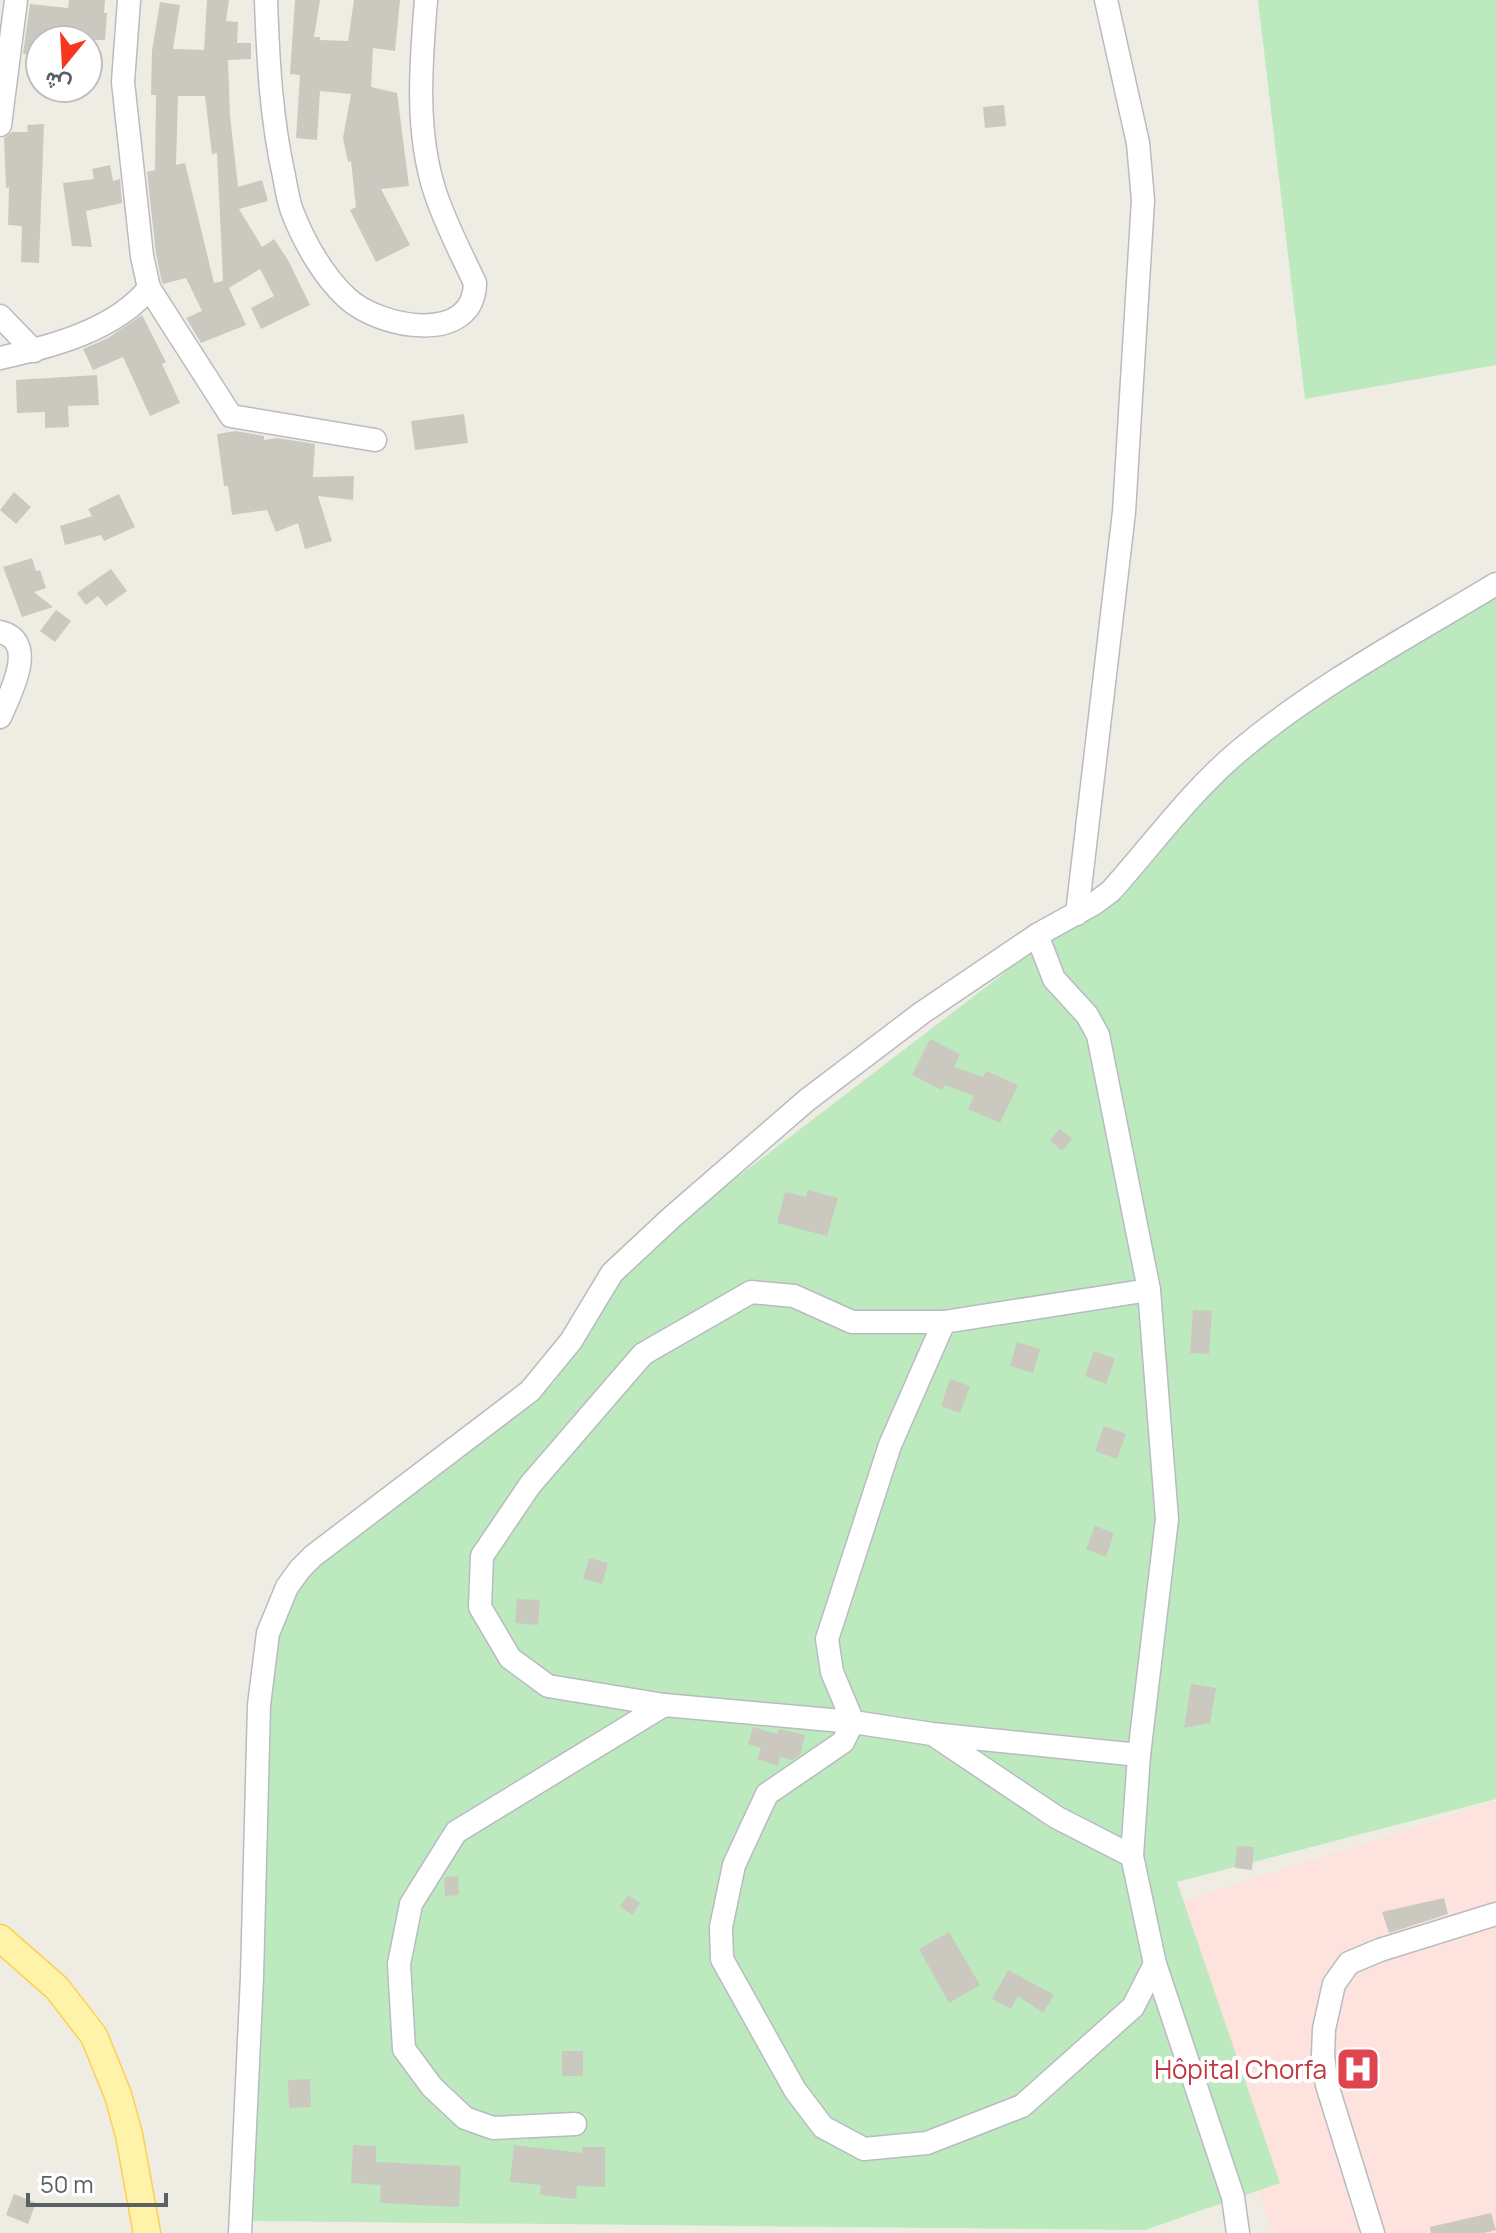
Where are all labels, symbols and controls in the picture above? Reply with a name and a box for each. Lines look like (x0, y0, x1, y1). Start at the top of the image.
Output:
north arrow (24, 24, 104, 104)
text: ش (41, 65, 75, 101)
hospital icon: Hôpital Chorfa (1334, 2045, 1382, 2093)
place label: Hôpital Chorfa (1154, 2051, 1327, 2087)
scale bar (28, 2157, 166, 2207)
text: 50 m (40, 2167, 94, 2200)

